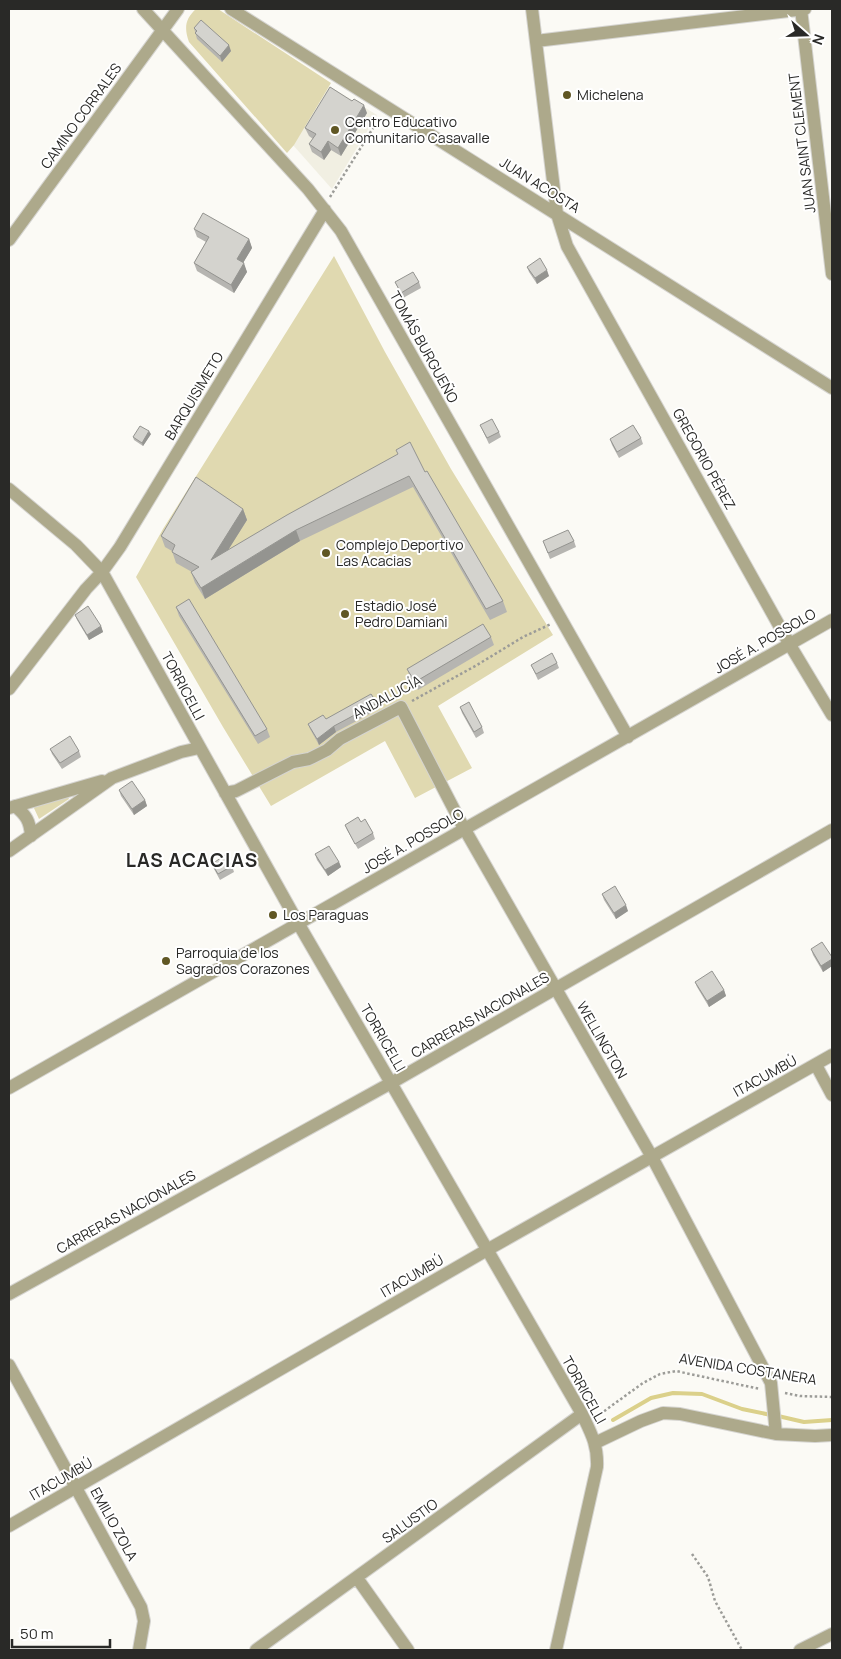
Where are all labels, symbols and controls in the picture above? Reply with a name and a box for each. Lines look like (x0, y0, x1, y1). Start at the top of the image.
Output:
north arrow (781, 10, 831, 60)
text: N (808, 32, 829, 48)
street label: CAMINO CORRALES (36, 59, 126, 172)
street label: JUAN SAINT CLEMENT (783, 71, 820, 214)
place label: Michelena (577, 85, 644, 104)
marker: Michelena (561, 89, 573, 101)
place label: Centro Educativo Comunitario Casavalle (345, 112, 490, 147)
marker: Centro Educativo Comunitario Casavalle (329, 124, 341, 136)
street label: JUAN ACOSTA (496, 152, 584, 217)
street label: TOMÁS BURGUEÑO (386, 288, 463, 406)
street label: BARQUISIMETO (160, 348, 227, 443)
street label: GREGORIO PÉREZ (669, 405, 740, 513)
place label: Complejo Deportivo Las Acacias (336, 535, 463, 570)
marker: Complejo Deportivo Las Acacias (320, 547, 332, 559)
place label: Estadio José Pedro Damiani (355, 596, 448, 631)
street label: JOSÉ A. POSSOLO (710, 604, 819, 677)
marker: Estadio José Pedro Damiani (339, 608, 351, 620)
street label: TORRICELLI (157, 648, 209, 723)
street label: ANDALUCÍA (349, 670, 425, 723)
street label: JOSÉ A. POSSOLO (358, 804, 467, 877)
district label: LAS ACACIAS (126, 847, 258, 873)
place label: Los Paraguas (283, 905, 369, 924)
marker: Los Paraguas (267, 909, 279, 921)
place label: Parroquia de los Sagrados Corazones (176, 943, 310, 978)
marker: Parroquia de los Sagrados Corazones (160, 955, 172, 967)
street label: CARRERAS NACIONALES (407, 967, 553, 1062)
street label: WELLINGTON (573, 998, 632, 1082)
street label: TORRICELLI (356, 1001, 410, 1075)
street label: ITACUMBÚ (730, 1050, 800, 1101)
street label: CARRERAS NACIONALES (53, 1165, 199, 1258)
street label: ITACUMBÚ (377, 1250, 447, 1301)
street label: AVENIDA COSTANERA (678, 1348, 818, 1389)
street label: TORRICELLI (558, 1352, 611, 1427)
street label: ITACUMBÚ (26, 1453, 96, 1504)
street label: EMILIO ZOLA (86, 1484, 142, 1564)
street label: SALUSTIO (378, 1494, 441, 1547)
scale bar (12, 1616, 110, 1648)
text: 50 m (20, 1623, 54, 1644)

